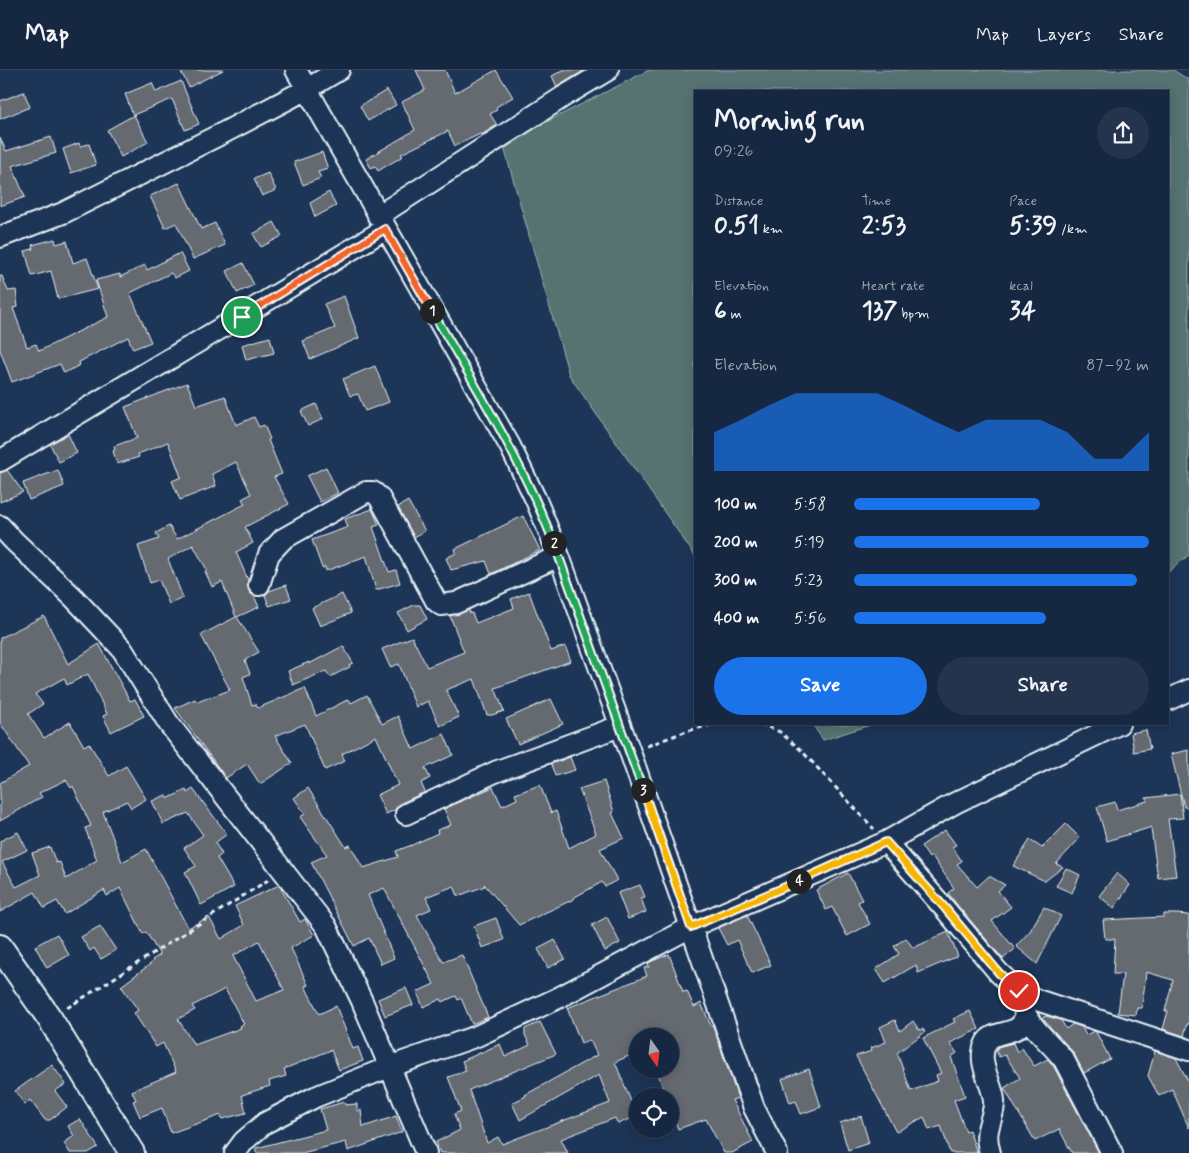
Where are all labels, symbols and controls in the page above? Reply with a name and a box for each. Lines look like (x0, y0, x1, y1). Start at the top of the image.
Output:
text: Map (25, 19, 69, 50)
text: Map (976, 23, 1009, 47)
text: Layers (1037, 23, 1091, 47)
text: Share (1119, 23, 1164, 47)
text: Morning run (714, 103, 865, 140)
button: share (1097, 107, 1149, 159)
text: 09:26 (714, 141, 753, 162)
text: Distance (714, 192, 763, 210)
text: Time (862, 192, 891, 210)
text: Pace (1009, 192, 1037, 210)
text: 0.51 (714, 210, 759, 243)
text: 2:53 (862, 210, 906, 243)
text: 5:39 (1009, 210, 1057, 243)
text: km (759, 220, 783, 238)
text: /km (1057, 220, 1088, 238)
text: Elevation (714, 277, 769, 295)
text: Heart rate (862, 277, 925, 295)
text: kcal (1009, 277, 1033, 295)
text: 6 (714, 295, 727, 328)
text: 137 (862, 295, 897, 328)
text: 34 (1009, 295, 1036, 328)
pin (221, 296, 263, 338)
pin: 1 (420, 298, 444, 324)
text: 1 (429, 302, 436, 320)
icon: arrive (228, 303, 256, 331)
text: m (727, 305, 742, 323)
text: bpm (897, 305, 929, 323)
text: Elevation (714, 355, 777, 376)
text: 87–92 m (1086, 355, 1149, 376)
text: 100 m (714, 494, 757, 515)
text: 5:58 (794, 494, 826, 515)
pin: 2 (542, 530, 566, 556)
text: 200 m (714, 532, 758, 553)
text: 5:19 (794, 532, 825, 553)
text: 2 (551, 534, 558, 552)
text: 300 m (714, 570, 757, 591)
text: 5:23 (794, 570, 822, 591)
text: 400 m (714, 608, 759, 629)
text: 5:56 (794, 608, 826, 629)
button: Save (714, 657, 927, 715)
button: Share (937, 657, 1149, 715)
pin: 3 (630, 778, 656, 802)
text: 3 (640, 781, 647, 799)
pin: 4 (786, 868, 812, 894)
text: 4 (795, 872, 804, 890)
pin (998, 970, 1040, 1012)
icon: check (1005, 977, 1033, 1005)
north arrow (629, 1028, 679, 1078)
map controls (629, 1028, 679, 1138)
button: locate (629, 1088, 679, 1138)

